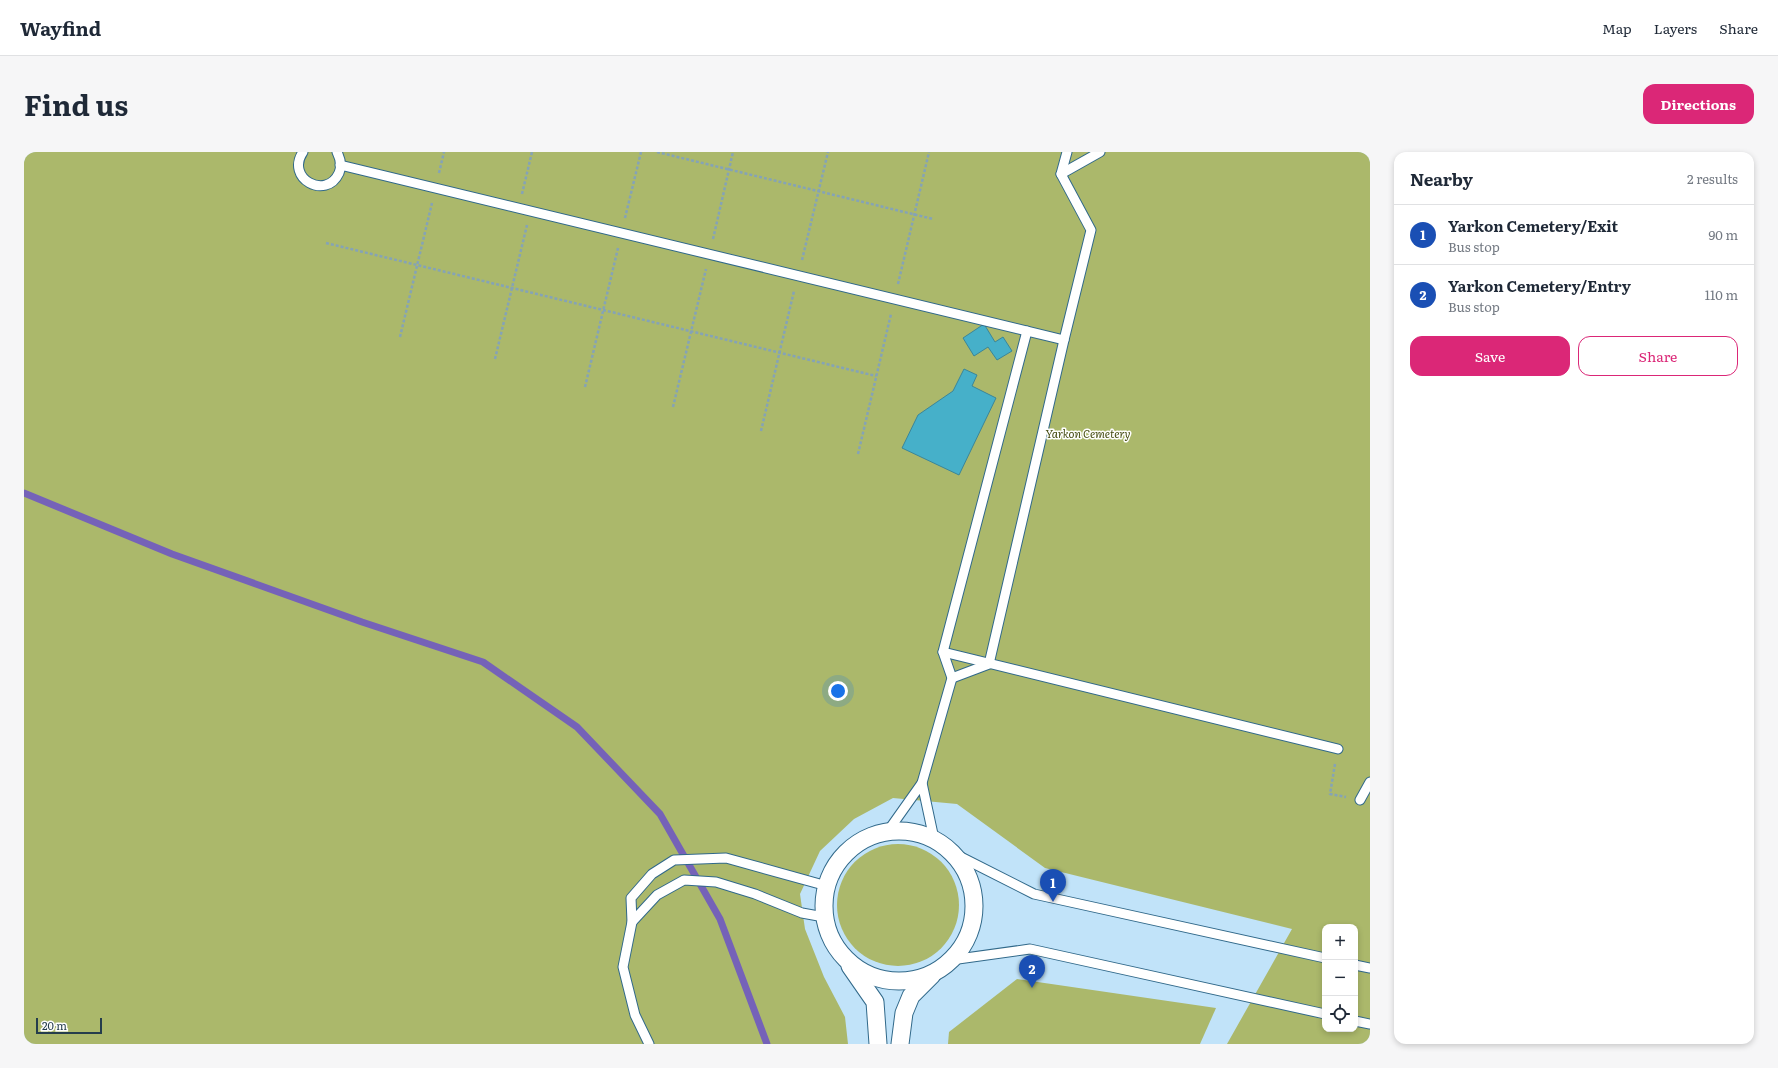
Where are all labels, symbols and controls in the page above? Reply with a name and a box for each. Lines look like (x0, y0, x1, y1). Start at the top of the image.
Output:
text: Wayfind (20, 14, 101, 42)
text: Map (1602, 18, 1632, 38)
text: Layers (1654, 18, 1697, 38)
text: Share (1719, 18, 1758, 38)
text: Find us (24, 83, 128, 125)
button: Directions (1643, 84, 1754, 124)
text: Nearby (1410, 166, 1473, 191)
text: 2 results (1687, 169, 1738, 188)
text: Yarkon Cemetery/Exit (1448, 214, 1618, 237)
text: 1 (1420, 225, 1426, 244)
text: 90 m (1708, 225, 1738, 244)
text: Bus stop (1448, 237, 1500, 256)
text: Yarkon Cemetery/Entry (1448, 274, 1631, 297)
text: 2 (1420, 285, 1426, 304)
text: 110 m (1705, 285, 1738, 304)
text: Bus stop (1448, 297, 1500, 316)
button: Save (1410, 336, 1570, 376)
button: Share (1578, 336, 1738, 376)
park label: Yarkon Cemetery (1046, 425, 1131, 441)
your location (828, 681, 848, 701)
pin: 1 (1040, 869, 1066, 902)
map controls (1322, 924, 1358, 1032)
button: + (1322, 924, 1358, 960)
pin: 2 (1019, 955, 1045, 988)
button: − (1322, 960, 1358, 996)
button: locate (1322, 996, 1358, 1032)
scale bar (36, 1016, 102, 1035)
text: 20 m (42, 1017, 67, 1033)

